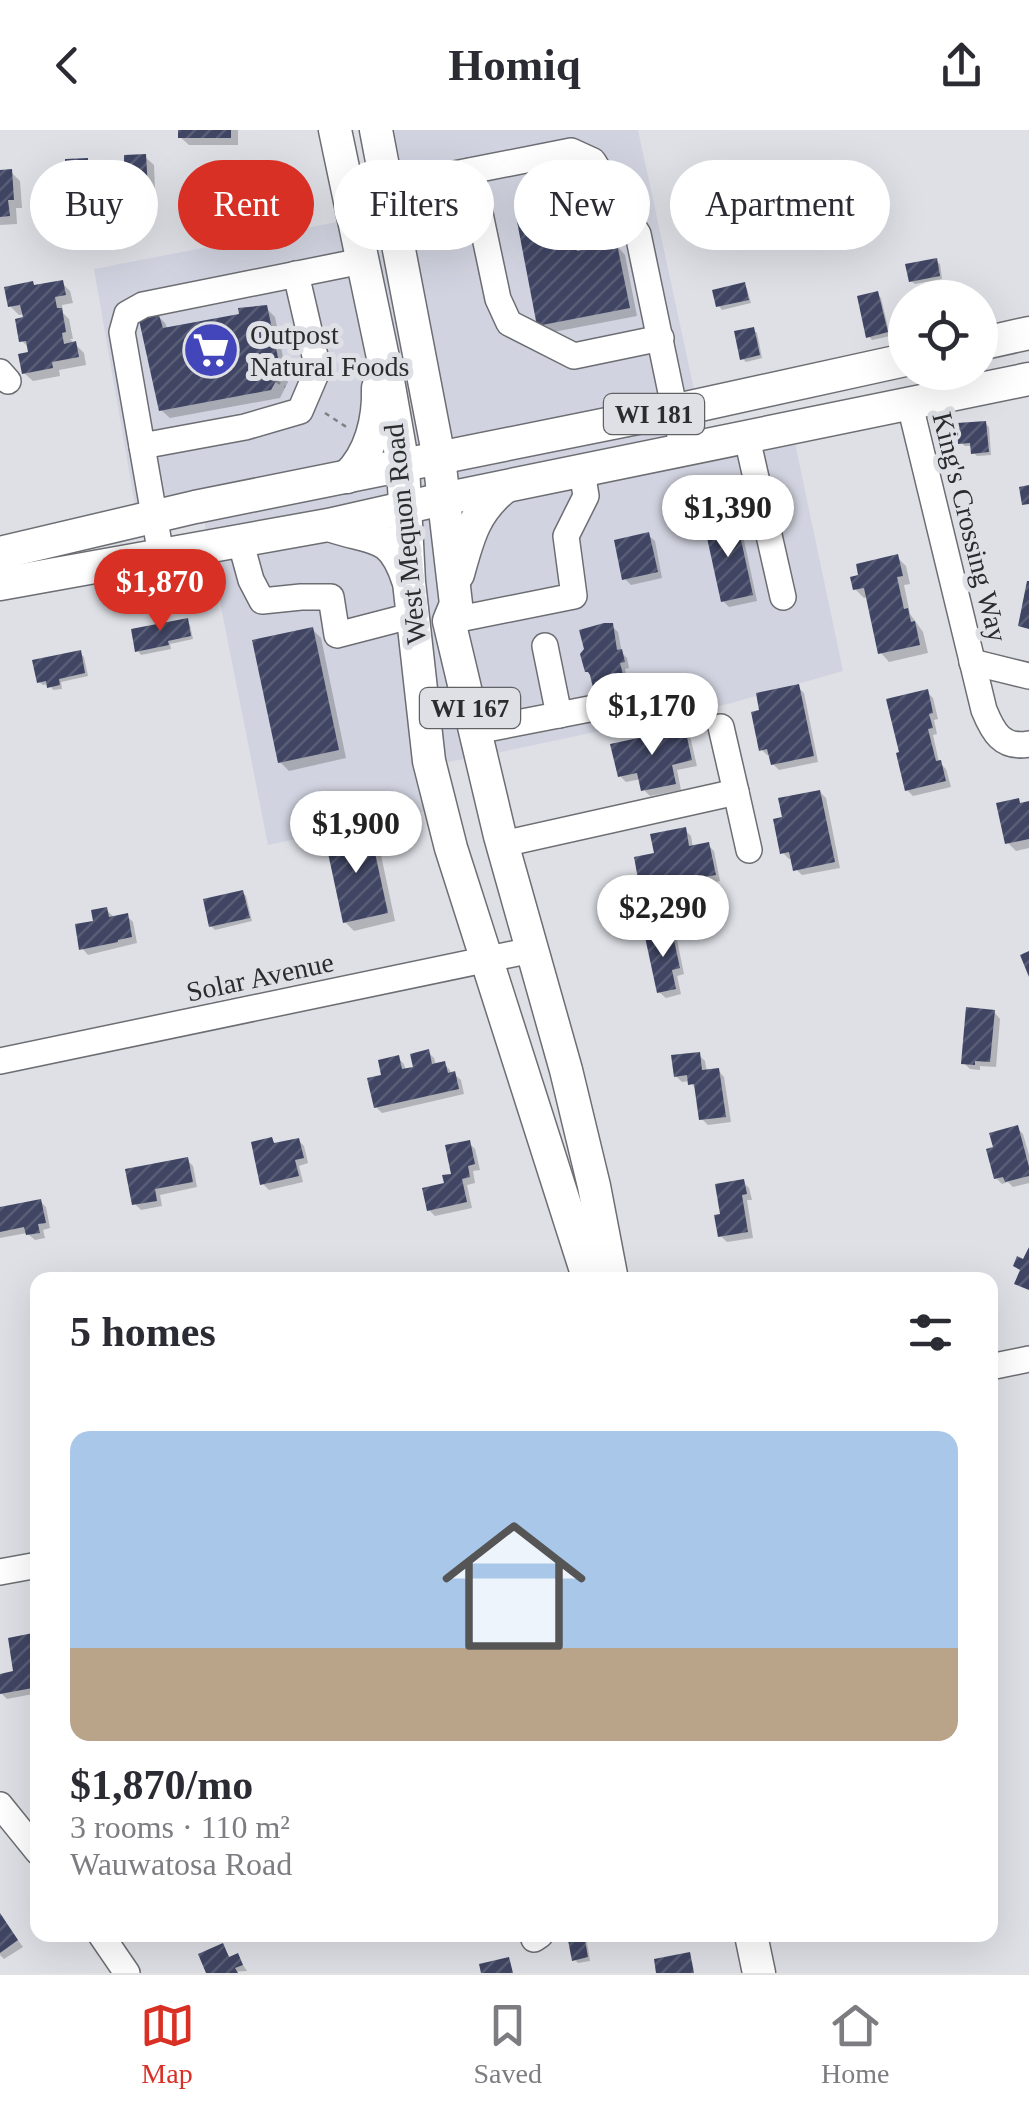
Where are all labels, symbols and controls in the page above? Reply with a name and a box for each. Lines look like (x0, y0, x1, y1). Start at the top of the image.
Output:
icon: back (40, 38, 95, 93)
icon: share (934, 38, 989, 93)
text: Homiq (448, 40, 581, 90)
chip: Buy (30, 160, 158, 250)
chip: Rent (178, 160, 314, 250)
chip: Filters (334, 160, 494, 250)
chip: New (514, 160, 650, 250)
chip: Apartment (670, 160, 890, 250)
map controls (888, 280, 998, 390)
button: locate (888, 280, 998, 390)
place label: Outpost Natural Foods (250, 319, 409, 382)
supermarket icon: Outpost Natural Foods (181, 320, 241, 380)
road number: WI 181 (604, 394, 704, 434)
street label: King's Crossing Way (926, 409, 1014, 645)
street label: West Mequon Road (378, 422, 432, 646)
pin: $1,390 (647, 475, 809, 560)
text: $1,390 (684, 489, 772, 525)
pin: $1,870 (79, 549, 241, 634)
text: $1,870 (116, 563, 204, 599)
pin: $1,170 (571, 673, 733, 758)
text: $1,170 (608, 687, 696, 723)
road number: WI 167 (420, 688, 520, 728)
pin: $1,900 (275, 791, 437, 876)
text: $1,900 (312, 805, 400, 841)
pin: $2,290 (582, 875, 744, 960)
text: $2,290 (619, 889, 707, 925)
street label: Solar Avenue (184, 946, 336, 1008)
icon: filters (903, 1305, 958, 1360)
text: 5 homes (70, 1309, 216, 1355)
icon: home (424, 1496, 604, 1676)
text: $1,870/mo (70, 1762, 253, 1808)
text: 3 rooms · 110 m² (70, 1809, 290, 1845)
text: Wauwatosa Road (70, 1846, 292, 1882)
tab: Map (140, 1998, 195, 2090)
tab: Saved (474, 1998, 542, 2090)
tab: Home (821, 1998, 889, 2090)

